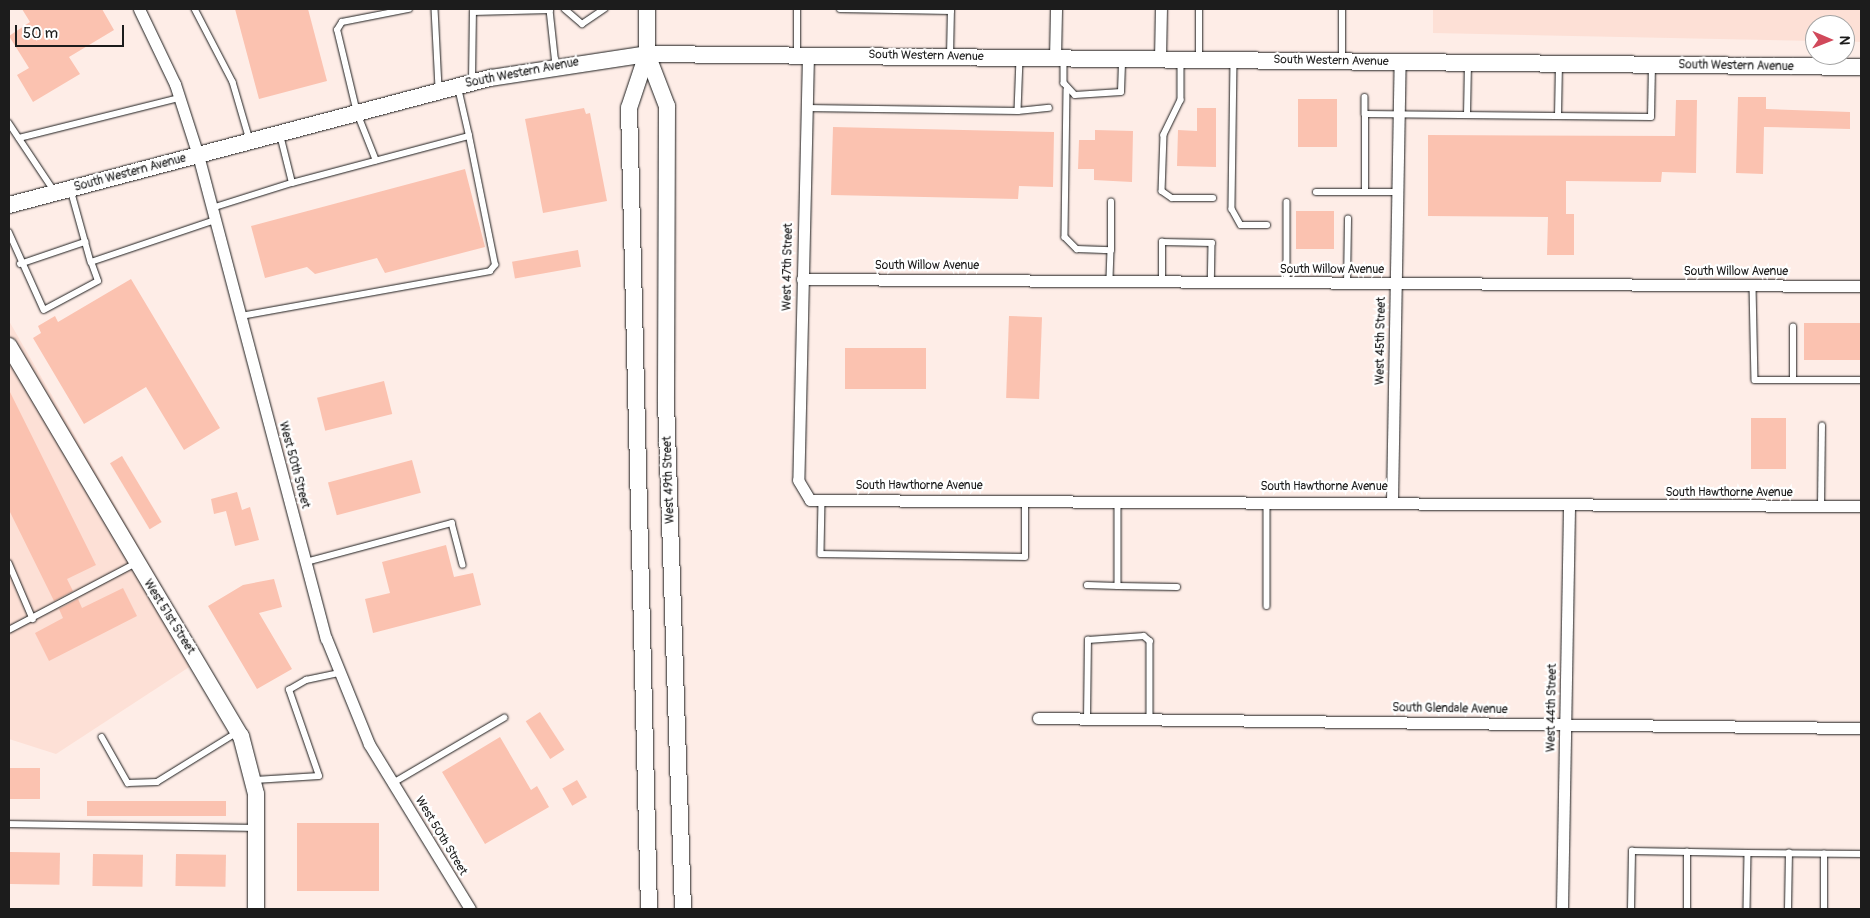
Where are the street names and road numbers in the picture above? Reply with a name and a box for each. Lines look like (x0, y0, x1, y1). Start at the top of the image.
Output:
street label: South Western Avenue (868, 48, 984, 64)
street label: South Western Avenue (1273, 53, 1389, 69)
street label: South Western Avenue (464, 55, 580, 91)
street label: South Western Avenue (1678, 58, 1794, 74)
street label: South Western Avenue (72, 151, 188, 195)
street label: West 47th Street (780, 223, 796, 311)
street label: South Willow Avenue (875, 259, 979, 273)
street label: South Willow Avenue (1280, 263, 1384, 277)
street label: South Willow Avenue (1684, 265, 1788, 279)
street label: West 45th Street (1373, 297, 1389, 385)
street label: West 50th Street (275, 420, 313, 510)
street label: West 49th Street (660, 436, 678, 524)
street label: South Hawthorne Avenue (855, 479, 983, 493)
street label: South Hawthorne Avenue (1260, 480, 1388, 494)
street label: South Hawthorne Avenue (1665, 486, 1793, 500)
street label: West 51st Street (140, 577, 198, 657)
street label: West 44th Street (1544, 664, 1560, 752)
street label: South Glendale Avenue (1392, 701, 1508, 717)
street label: West 50th Street (412, 794, 470, 878)

